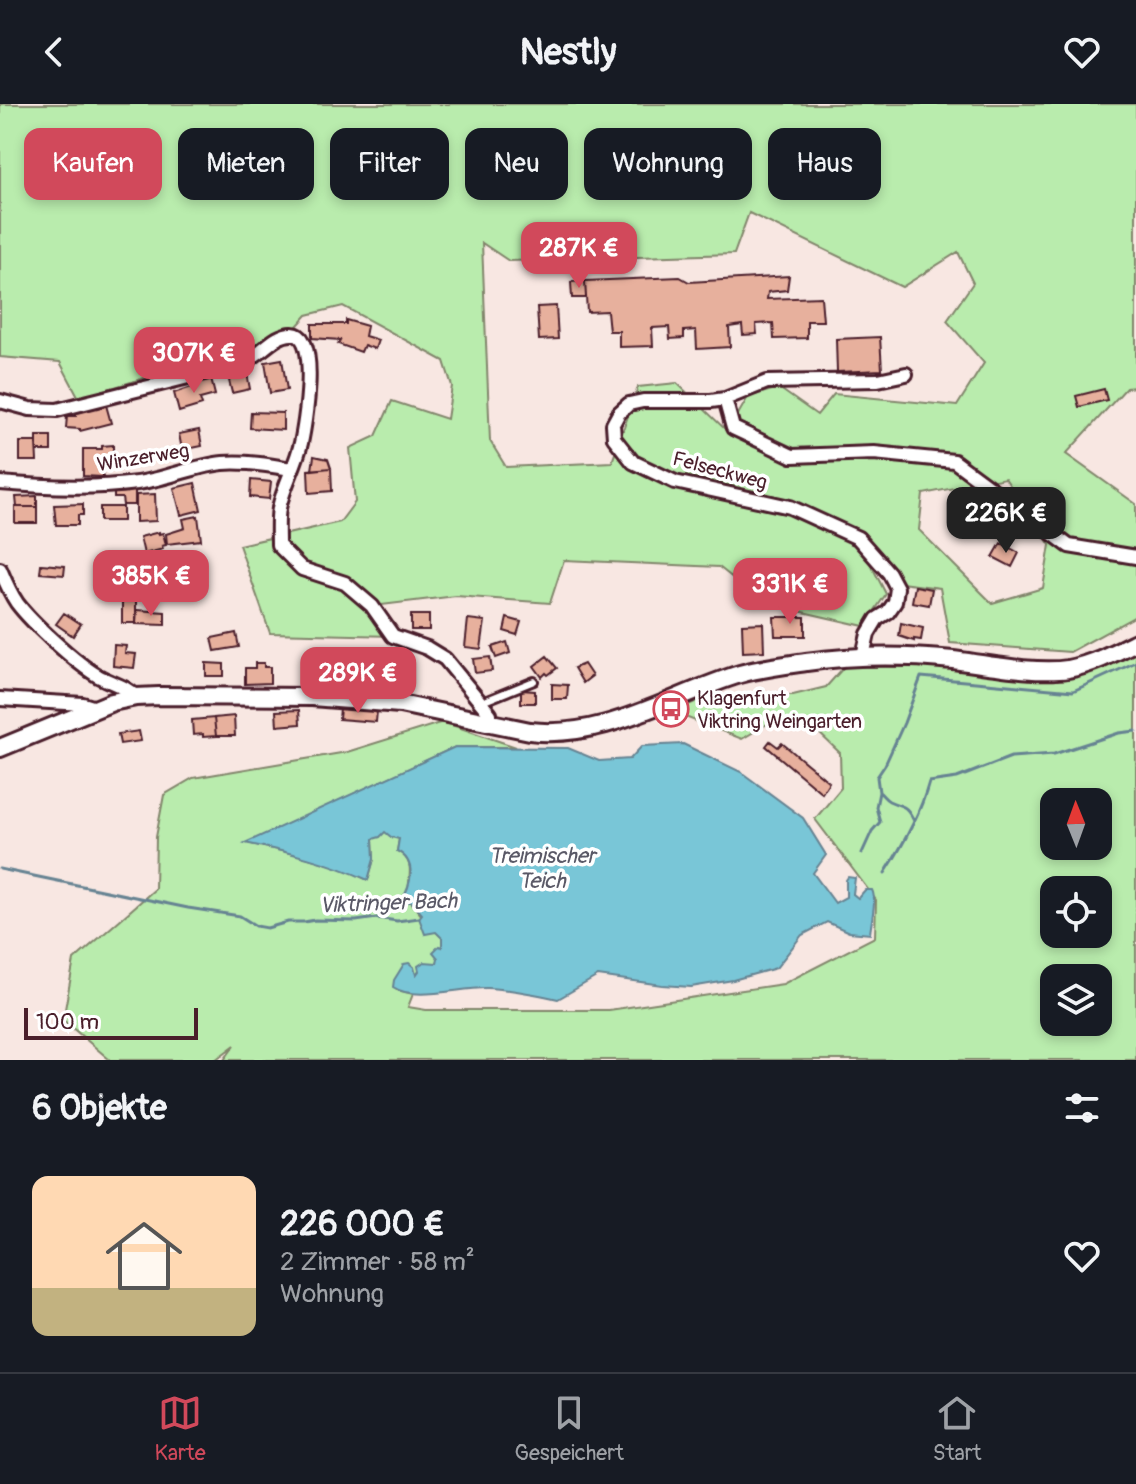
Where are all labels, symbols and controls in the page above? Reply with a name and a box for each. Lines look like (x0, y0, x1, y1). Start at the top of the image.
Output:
icon: back (32, 30, 76, 74)
text: Nestly (520, 30, 616, 75)
icon: heart (1060, 30, 1104, 74)
chip: Kaufen (24, 128, 162, 200)
chip: Mieten (178, 128, 314, 200)
chip: Filter (330, 128, 449, 200)
chip: Neu (465, 128, 568, 200)
chip: Wohnung (584, 128, 752, 200)
chip: Haus (768, 128, 881, 200)
pin: 287K € (514, 222, 644, 290)
text: 287K € (539, 232, 619, 264)
pin: 307K € (129, 327, 259, 395)
text: 307K € (152, 337, 236, 369)
street label: Winzerweg (95, 438, 191, 477)
street label: Felseckweg (670, 446, 770, 495)
pin: 226K € (941, 487, 1071, 555)
text: 226K € (965, 497, 1047, 529)
pin: 385K € (86, 550, 216, 618)
pin: 331K € (725, 558, 855, 626)
text: 385K € (111, 560, 191, 592)
text: 331K € (751, 568, 829, 600)
pin: 289K € (293, 647, 423, 715)
text: 289K € (318, 657, 398, 689)
place label: Klagenfurt Viktring Weingarten (697, 686, 862, 734)
bus stop icon: Klagenfurt Viktring Weingarten (652, 690, 690, 728)
north arrow (1040, 788, 1112, 860)
map controls (1040, 788, 1112, 1036)
water label: Treimischer Teich (489, 842, 598, 895)
button: locate (1040, 876, 1112, 948)
water label: Viktringer Bach (319, 887, 459, 919)
button: layers (1040, 964, 1112, 1036)
scale bar (24, 1004, 198, 1040)
text: 100 m (36, 1008, 99, 1036)
icon: filters (1060, 1086, 1104, 1130)
text: 6 Objekte (32, 1087, 167, 1130)
text: 226 000 € (280, 1203, 445, 1246)
icon: home (96, 1208, 192, 1304)
icon: heart (1060, 1234, 1104, 1278)
text: 2 Zimmer · 58 m² (280, 1246, 475, 1278)
text: Wohnung (280, 1278, 384, 1310)
tab: Karte (154, 1391, 206, 1467)
tab: Gespeichert (514, 1391, 624, 1467)
tab: Start (933, 1391, 982, 1467)

